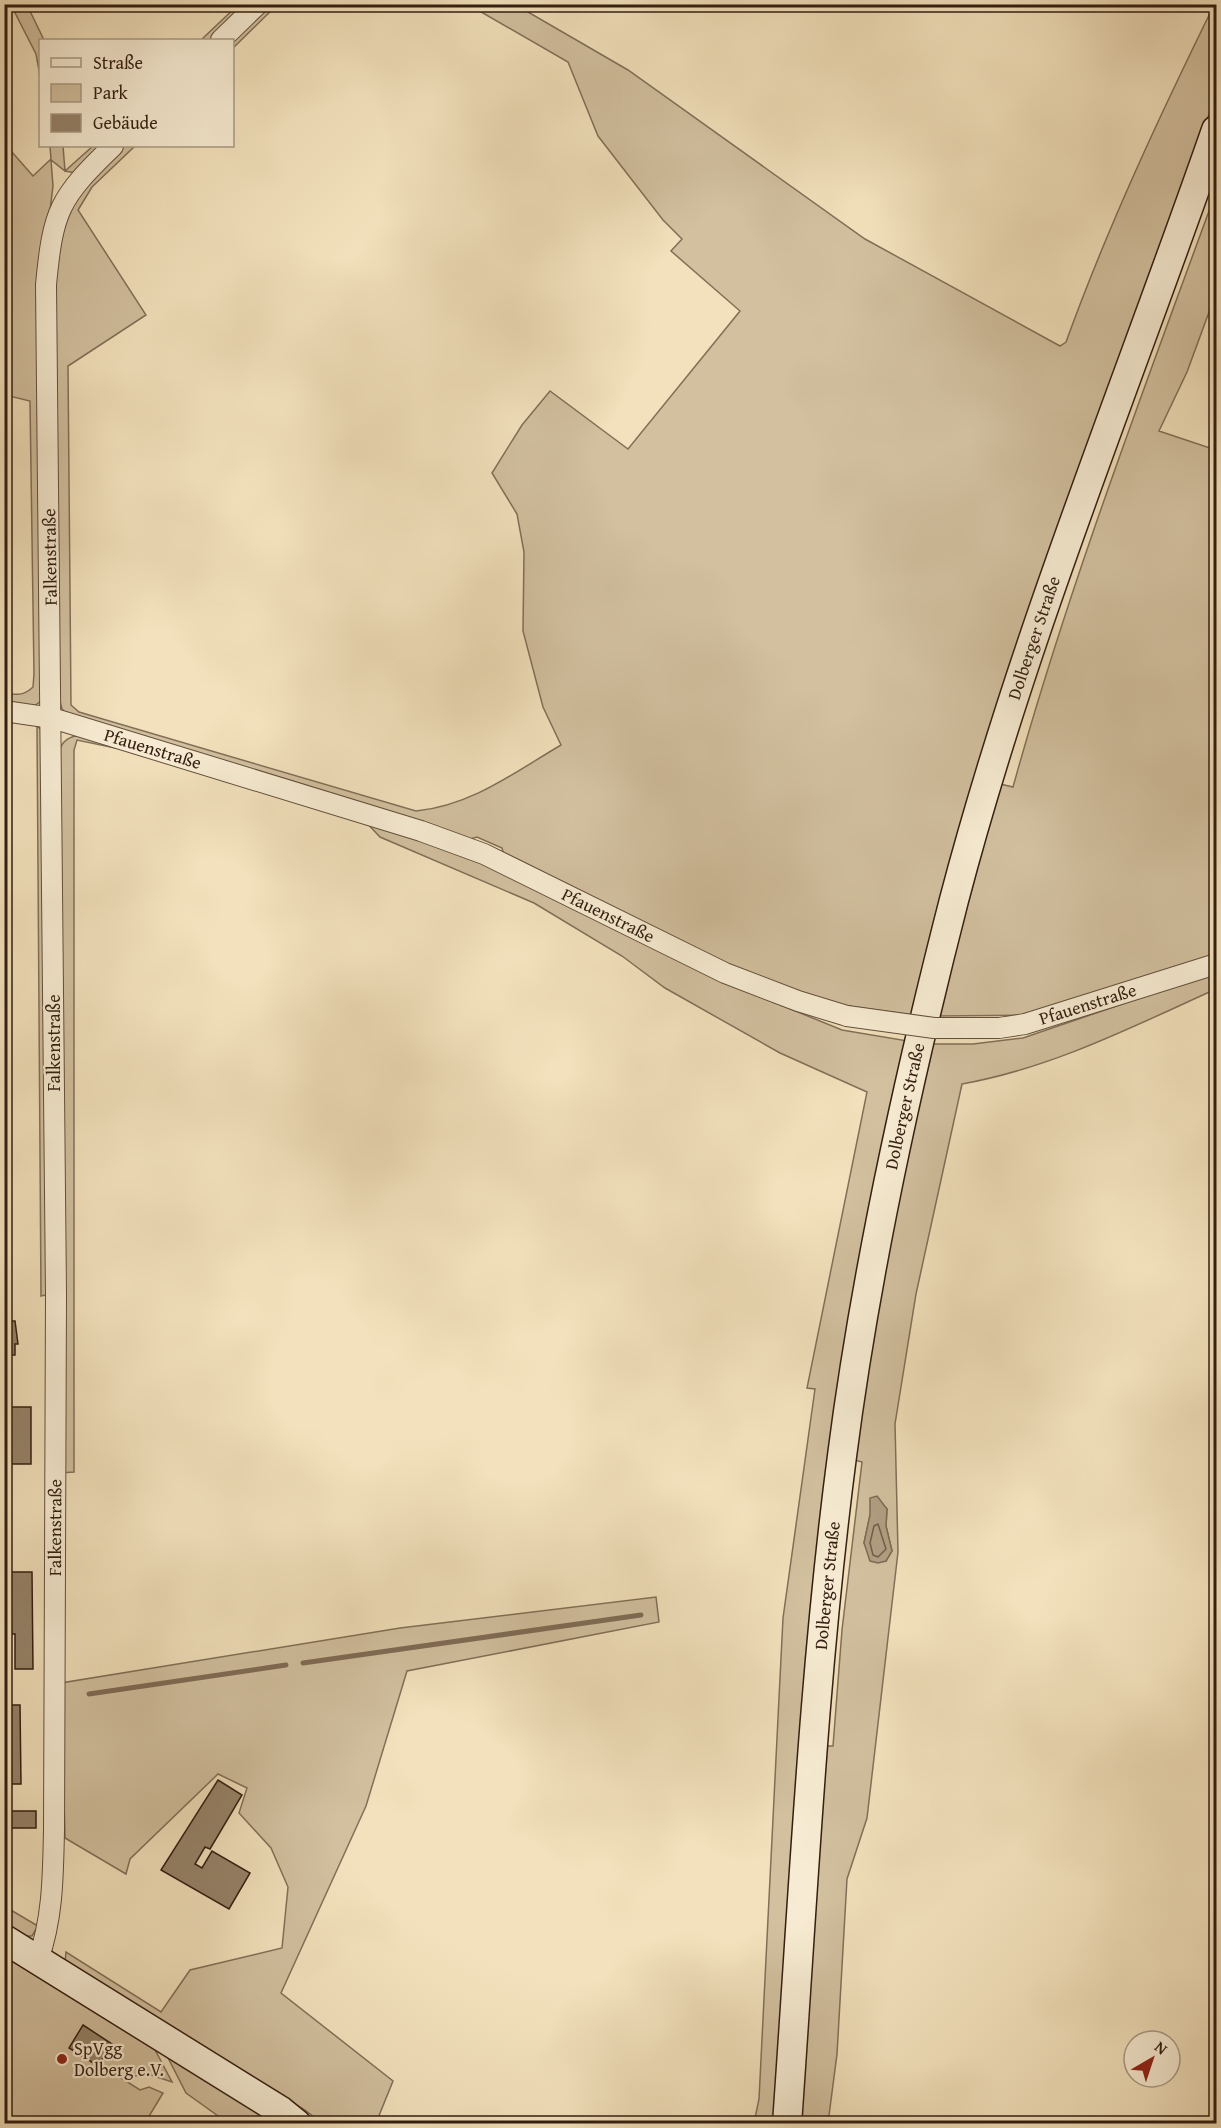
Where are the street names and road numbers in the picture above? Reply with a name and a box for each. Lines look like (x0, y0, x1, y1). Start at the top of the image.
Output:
street label: Falkenstraße (35, 508, 64, 606)
street label: Dolberger Straße (1000, 572, 1067, 703)
street label: Pfauenstraße (101, 721, 205, 776)
street label: Pfauenstraße (557, 881, 659, 949)
street label: Pfauenstraße (1035, 976, 1140, 1032)
street label: Falkenstraße (40, 994, 67, 1092)
street label: Dolberger Straße (877, 1040, 931, 1172)
street label: Falkenstraße (41, 1479, 68, 1576)
street label: Dolberger Straße (807, 1520, 847, 1651)

